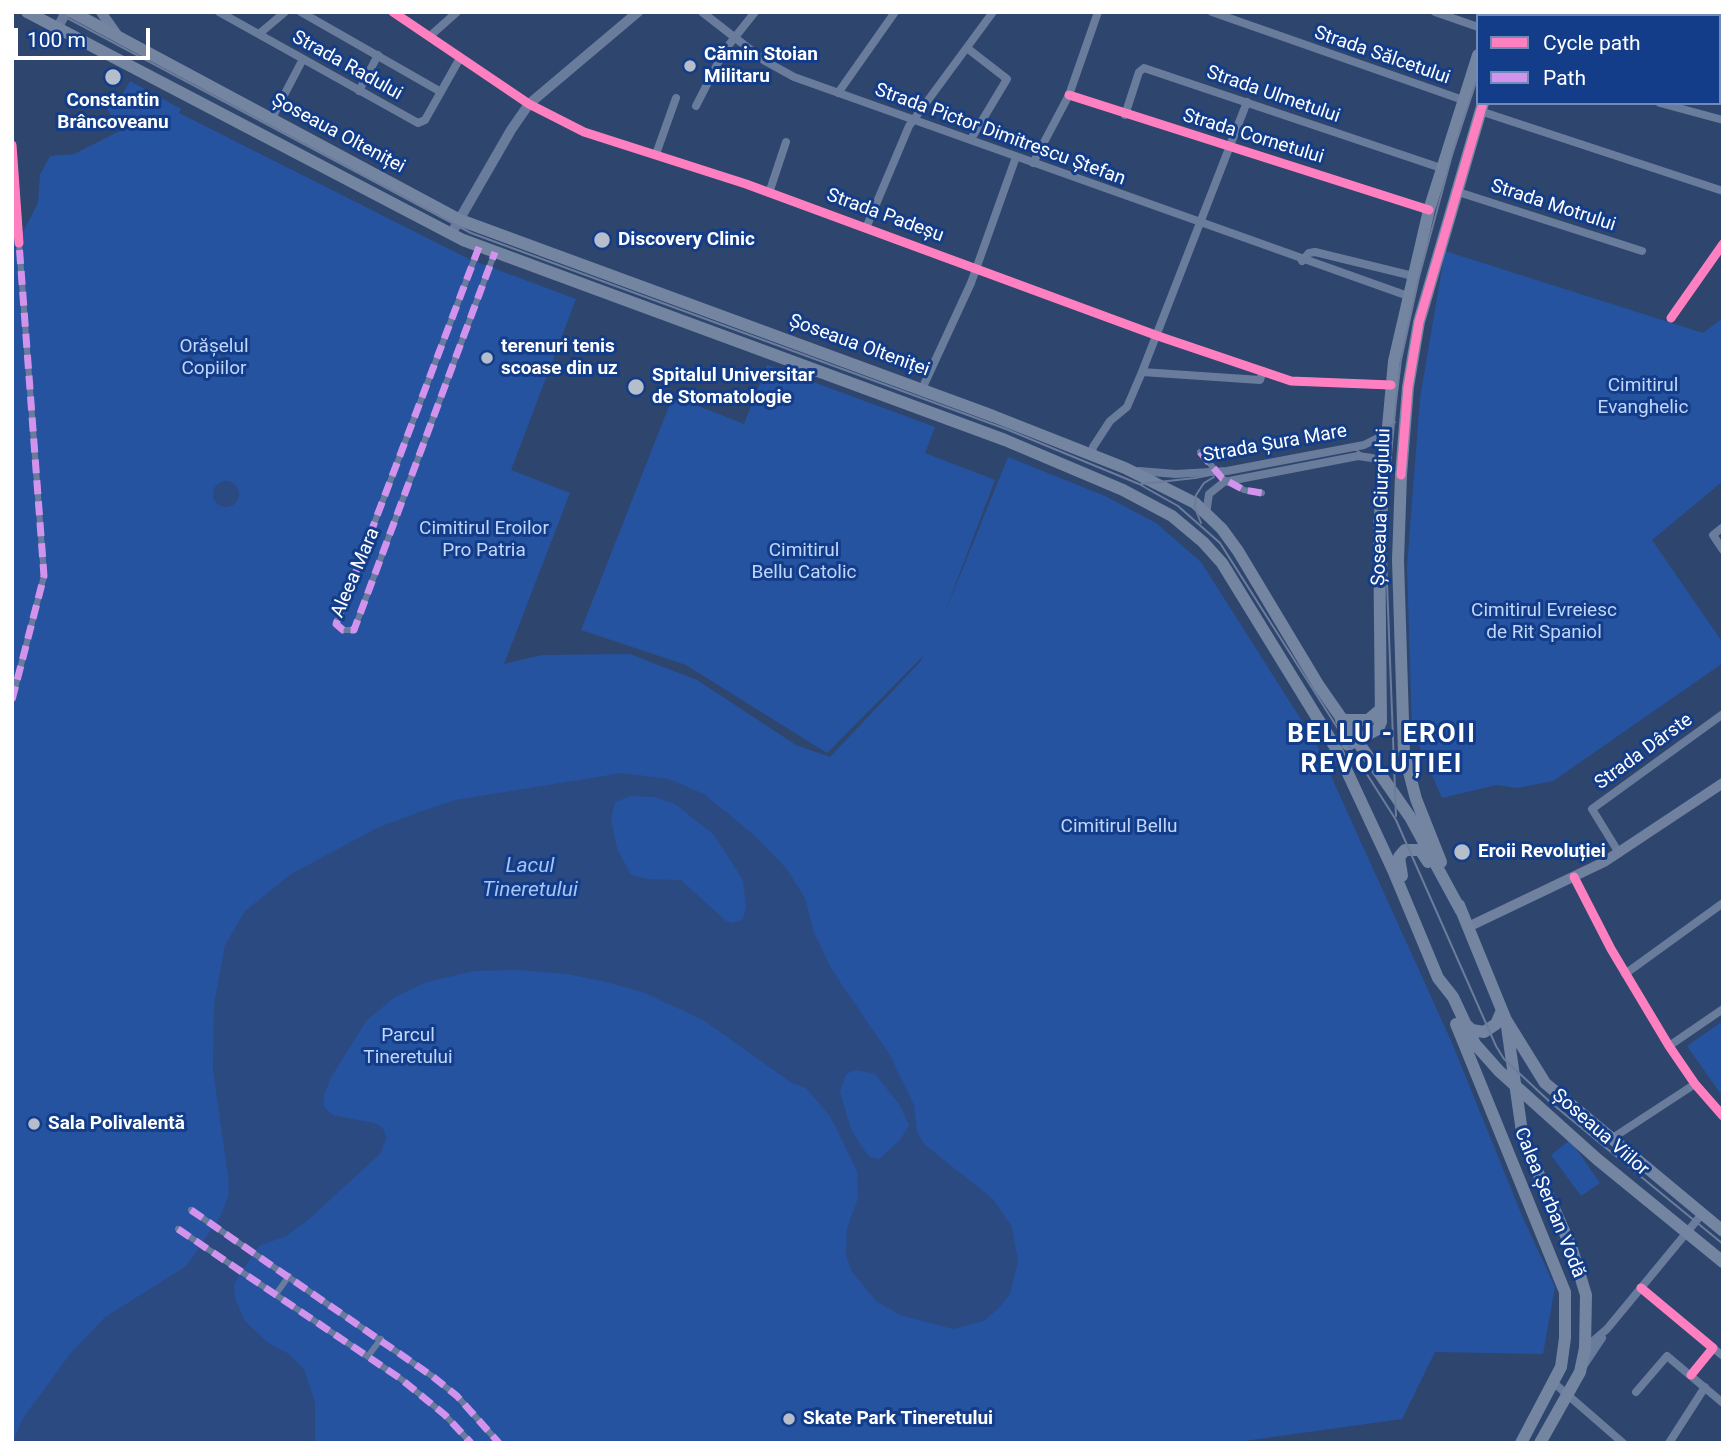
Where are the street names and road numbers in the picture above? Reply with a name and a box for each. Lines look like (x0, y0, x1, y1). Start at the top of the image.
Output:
street label: Strada Sălcetului (1311, 22, 1453, 90)
street label: Strada Radului (288, 26, 406, 106)
street label: Strada Ulmetului (1203, 61, 1343, 129)
street label: Strada Pictor Dimitrescu Ștefan (872, 79, 1128, 191)
street label: Șoseaua Olteniței (267, 89, 409, 179)
street label: Strada Cornetului (1180, 105, 1326, 169)
street label: Strada Motrului (1488, 175, 1618, 237)
street label: Strada Padeșu (823, 184, 947, 248)
street label: Șoseaua Olteniței (786, 310, 932, 382)
street label: Strada Șura Mare (1201, 420, 1349, 468)
street label: Șoseaua Giurgiului (1368, 428, 1396, 586)
street label: Aleea Mara (327, 525, 385, 621)
street label: Strada Dârste (1591, 709, 1697, 795)
street label: Șoseaua Viilor (1547, 1085, 1653, 1181)
street label: Calea Șerban Vodă (1508, 1125, 1590, 1281)

